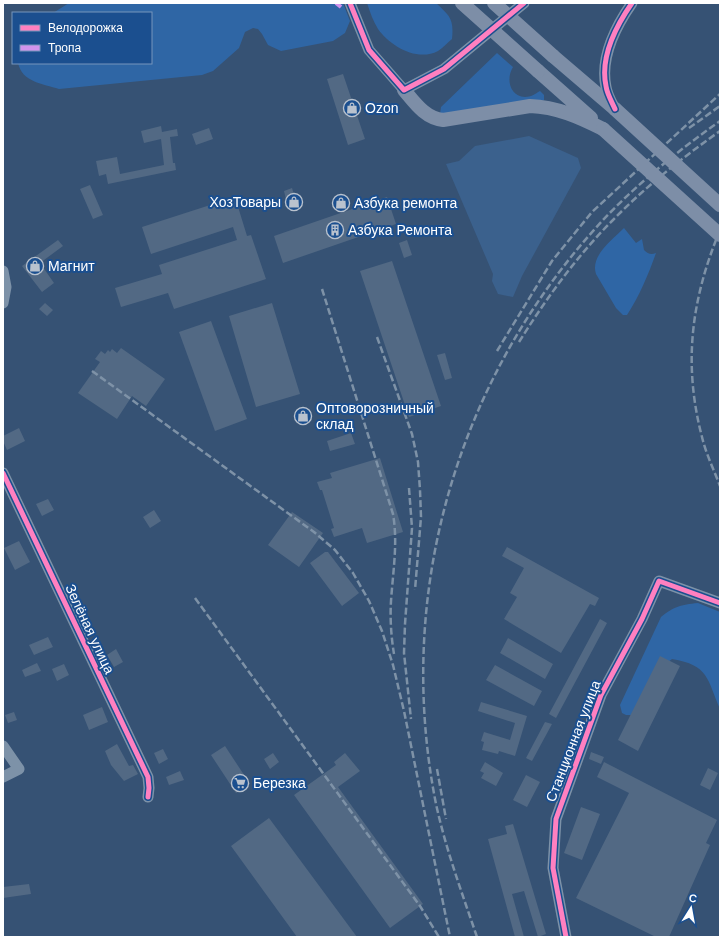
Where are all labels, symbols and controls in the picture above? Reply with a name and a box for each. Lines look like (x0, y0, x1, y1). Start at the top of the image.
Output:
legend (12, 12, 152, 64)
text: Велодорожка (48, 21, 123, 35)
text: Тропа (48, 41, 82, 55)
shop icon: Ozon (342, 98, 362, 118)
place label: Ozon (365, 100, 398, 116)
shop icon: ХозТовары (284, 192, 304, 212)
shop icon: Азбука ремонта (331, 193, 351, 213)
place label: ХозТовары (210, 194, 281, 210)
place label: Азбука ремонта (354, 195, 457, 211)
building icon: Азбука Ремонта (325, 220, 345, 240)
place label: Азбука Ремонта (348, 222, 452, 238)
shop icon: Магнит (25, 256, 45, 276)
place label: Магнит (48, 258, 95, 274)
place label: Оптоворозничный склад (316, 400, 434, 432)
shop icon: Оптоворозничный склад (293, 406, 313, 426)
street label: Зелёная улица (62, 582, 118, 677)
street label: Станционная улица (542, 678, 604, 804)
supermarket icon: Березка (230, 773, 250, 793)
place label: Березка (253, 775, 306, 791)
north arrow (671, 888, 711, 928)
text: С (688, 892, 698, 905)

